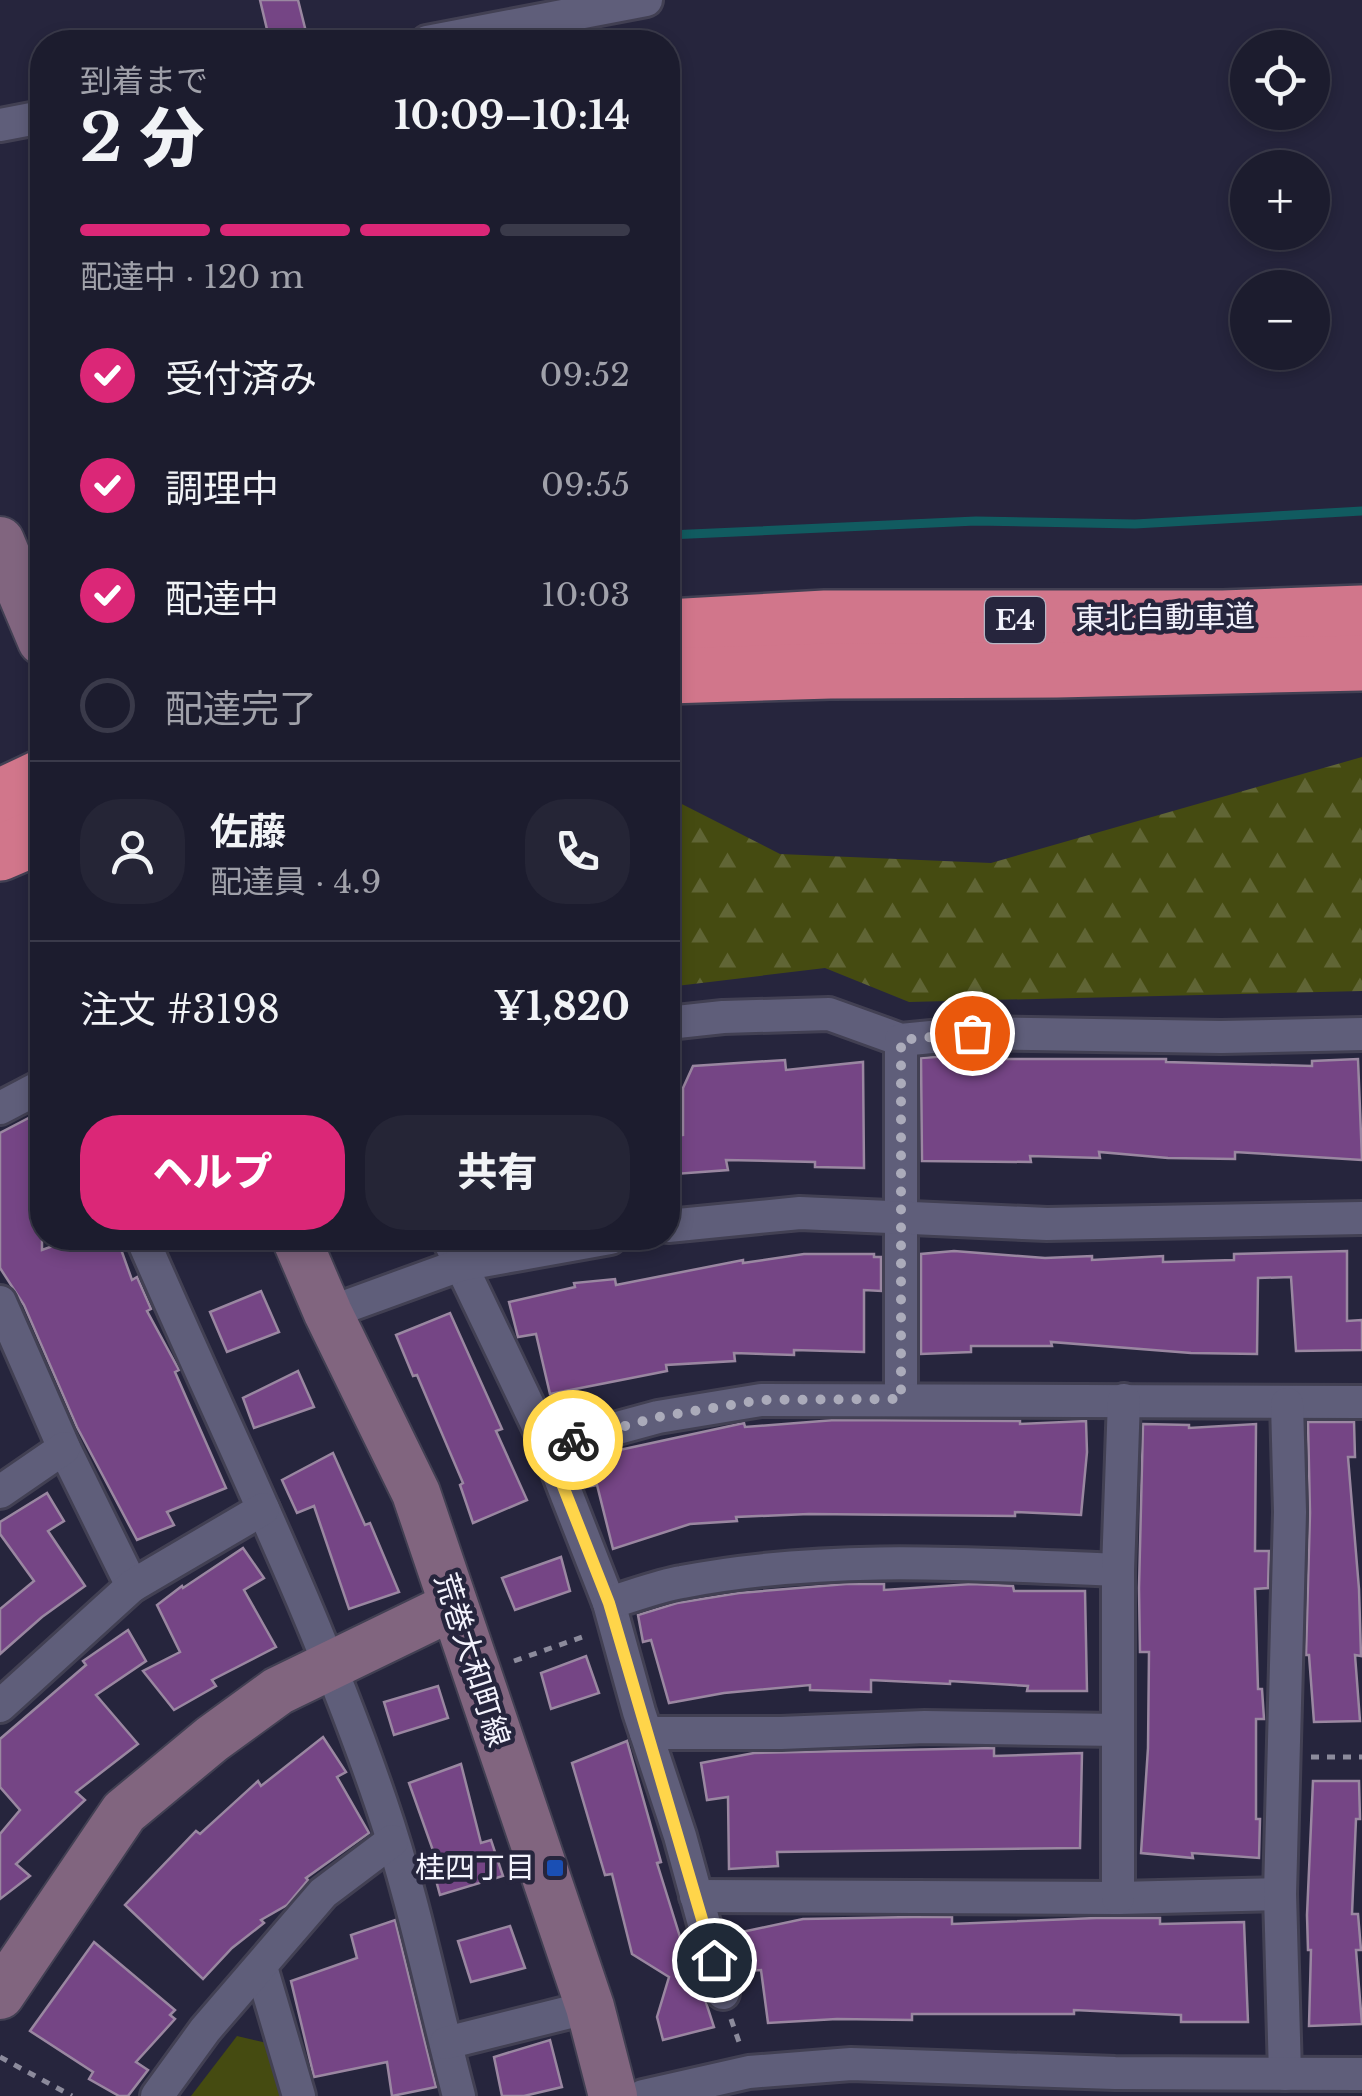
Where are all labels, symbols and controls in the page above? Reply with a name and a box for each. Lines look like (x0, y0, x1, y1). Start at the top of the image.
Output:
map controls (1230, 30, 1330, 370)
button: locate (1230, 30, 1330, 130)
text: 到着まで (80, 61, 208, 101)
text: 10:09–10:14 (394, 92, 630, 139)
text: 2 分 (80, 98, 205, 179)
button: + (1230, 150, 1330, 250)
text: 配達中 · 120 m (80, 257, 304, 297)
button: − (1230, 270, 1330, 370)
icon: check (80, 348, 135, 403)
text: 受付済み (165, 355, 317, 402)
text: 09:52 (540, 355, 630, 395)
icon: check (80, 458, 135, 513)
text: 調理中 (165, 465, 279, 512)
text: 09:55 (541, 465, 630, 505)
icon: check (80, 568, 135, 623)
text: 配達中 (165, 575, 279, 622)
text: 10:03 (541, 575, 630, 615)
road number: E4 (985, 597, 1045, 643)
street label: 東北自動車道 (1075, 597, 1255, 638)
text: 配達完了 (165, 685, 317, 732)
button: person (80, 799, 185, 904)
button: phone (525, 799, 630, 904)
text: 佐藤 (210, 808, 286, 855)
text: 配達員 · 4.9 (210, 862, 381, 902)
text: ¥1,820 (494, 983, 630, 1030)
text: 注文 #3198 (80, 986, 280, 1033)
pin (930, 991, 1015, 1076)
icon: bag (945, 1006, 1000, 1061)
button: ヘルプ (80, 1115, 345, 1230)
button: 共有 (365, 1115, 630, 1230)
courier (523, 1390, 623, 1490)
icon: bike (546, 1413, 601, 1468)
street label: 荒巻大和町線 (427, 1569, 518, 1751)
place label: 桂四丁目 (415, 1849, 535, 1886)
marker: 桂四丁目 (544, 1857, 566, 1879)
pin (672, 1918, 757, 2003)
icon: home (687, 1933, 742, 1988)

